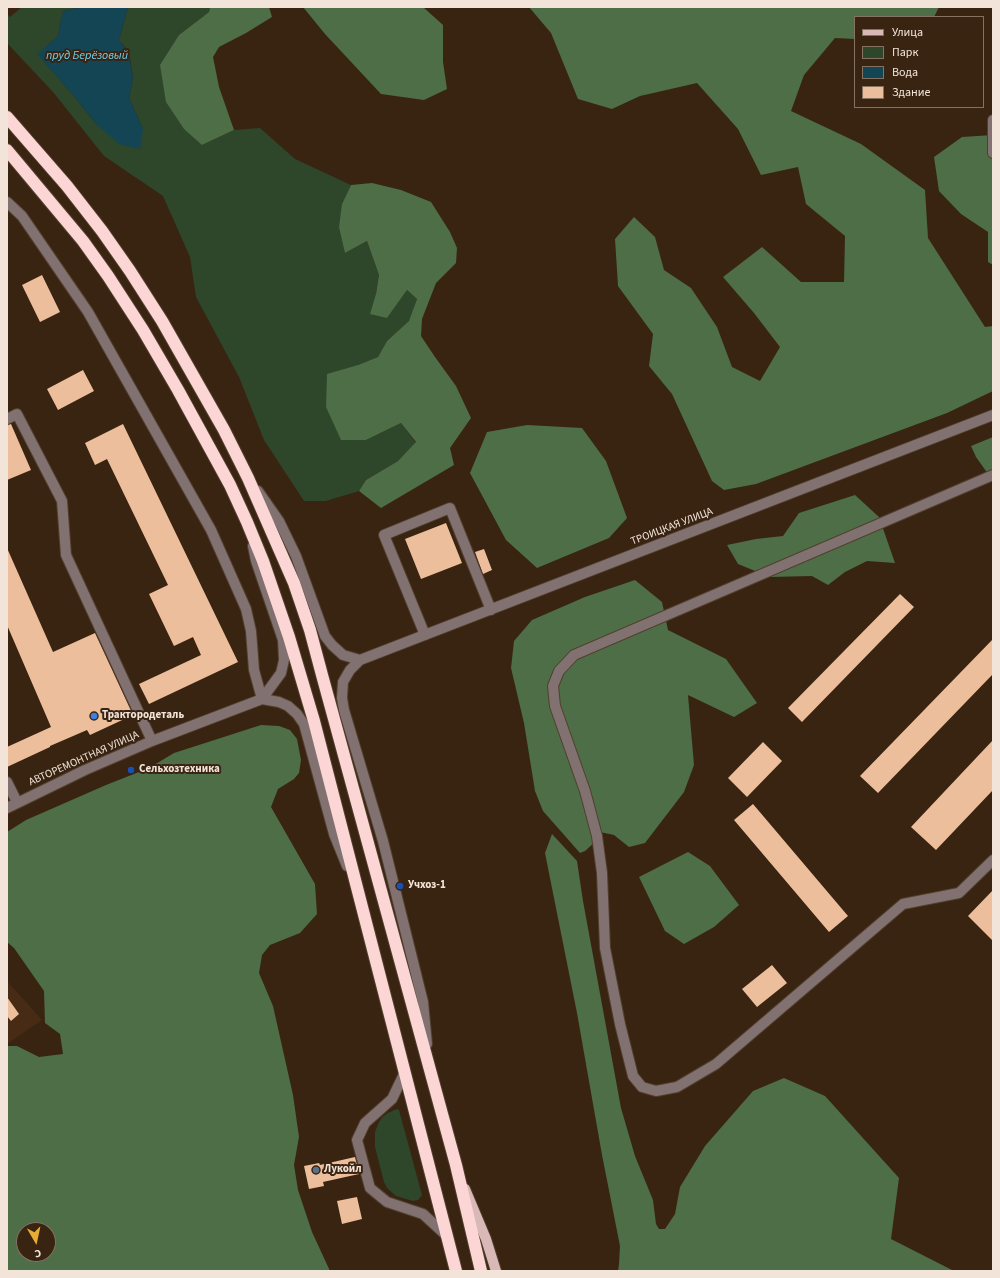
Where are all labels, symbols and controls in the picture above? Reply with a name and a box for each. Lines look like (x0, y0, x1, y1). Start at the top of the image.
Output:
legend (854, 16, 984, 108)
text: Улица (892, 24, 923, 41)
text: Парк (892, 44, 918, 61)
water label: пруд Берёзовый (46, 49, 128, 63)
text: Вода (892, 64, 918, 81)
text: Здание (892, 84, 931, 101)
street label: ТРОИЦКАЯ УЛИЦА (629, 505, 715, 549)
place label: Трактородеталь (102, 709, 184, 723)
marker: Трактородеталь (89, 711, 99, 721)
street label: АВТОРЕМОНТНАЯ УЛИЦА (27, 729, 141, 789)
place label: Сельхозтехника (139, 763, 220, 777)
marker: Сельхозтехника (126, 765, 136, 775)
place label: Учхоз-1 (408, 879, 446, 893)
marker: Учхоз-1 (395, 881, 405, 891)
place label: Лукойл (324, 1163, 362, 1177)
marker: Лукойл (311, 1165, 321, 1175)
north arrow (16, 1222, 56, 1262)
text: С (33, 1245, 42, 1261)

